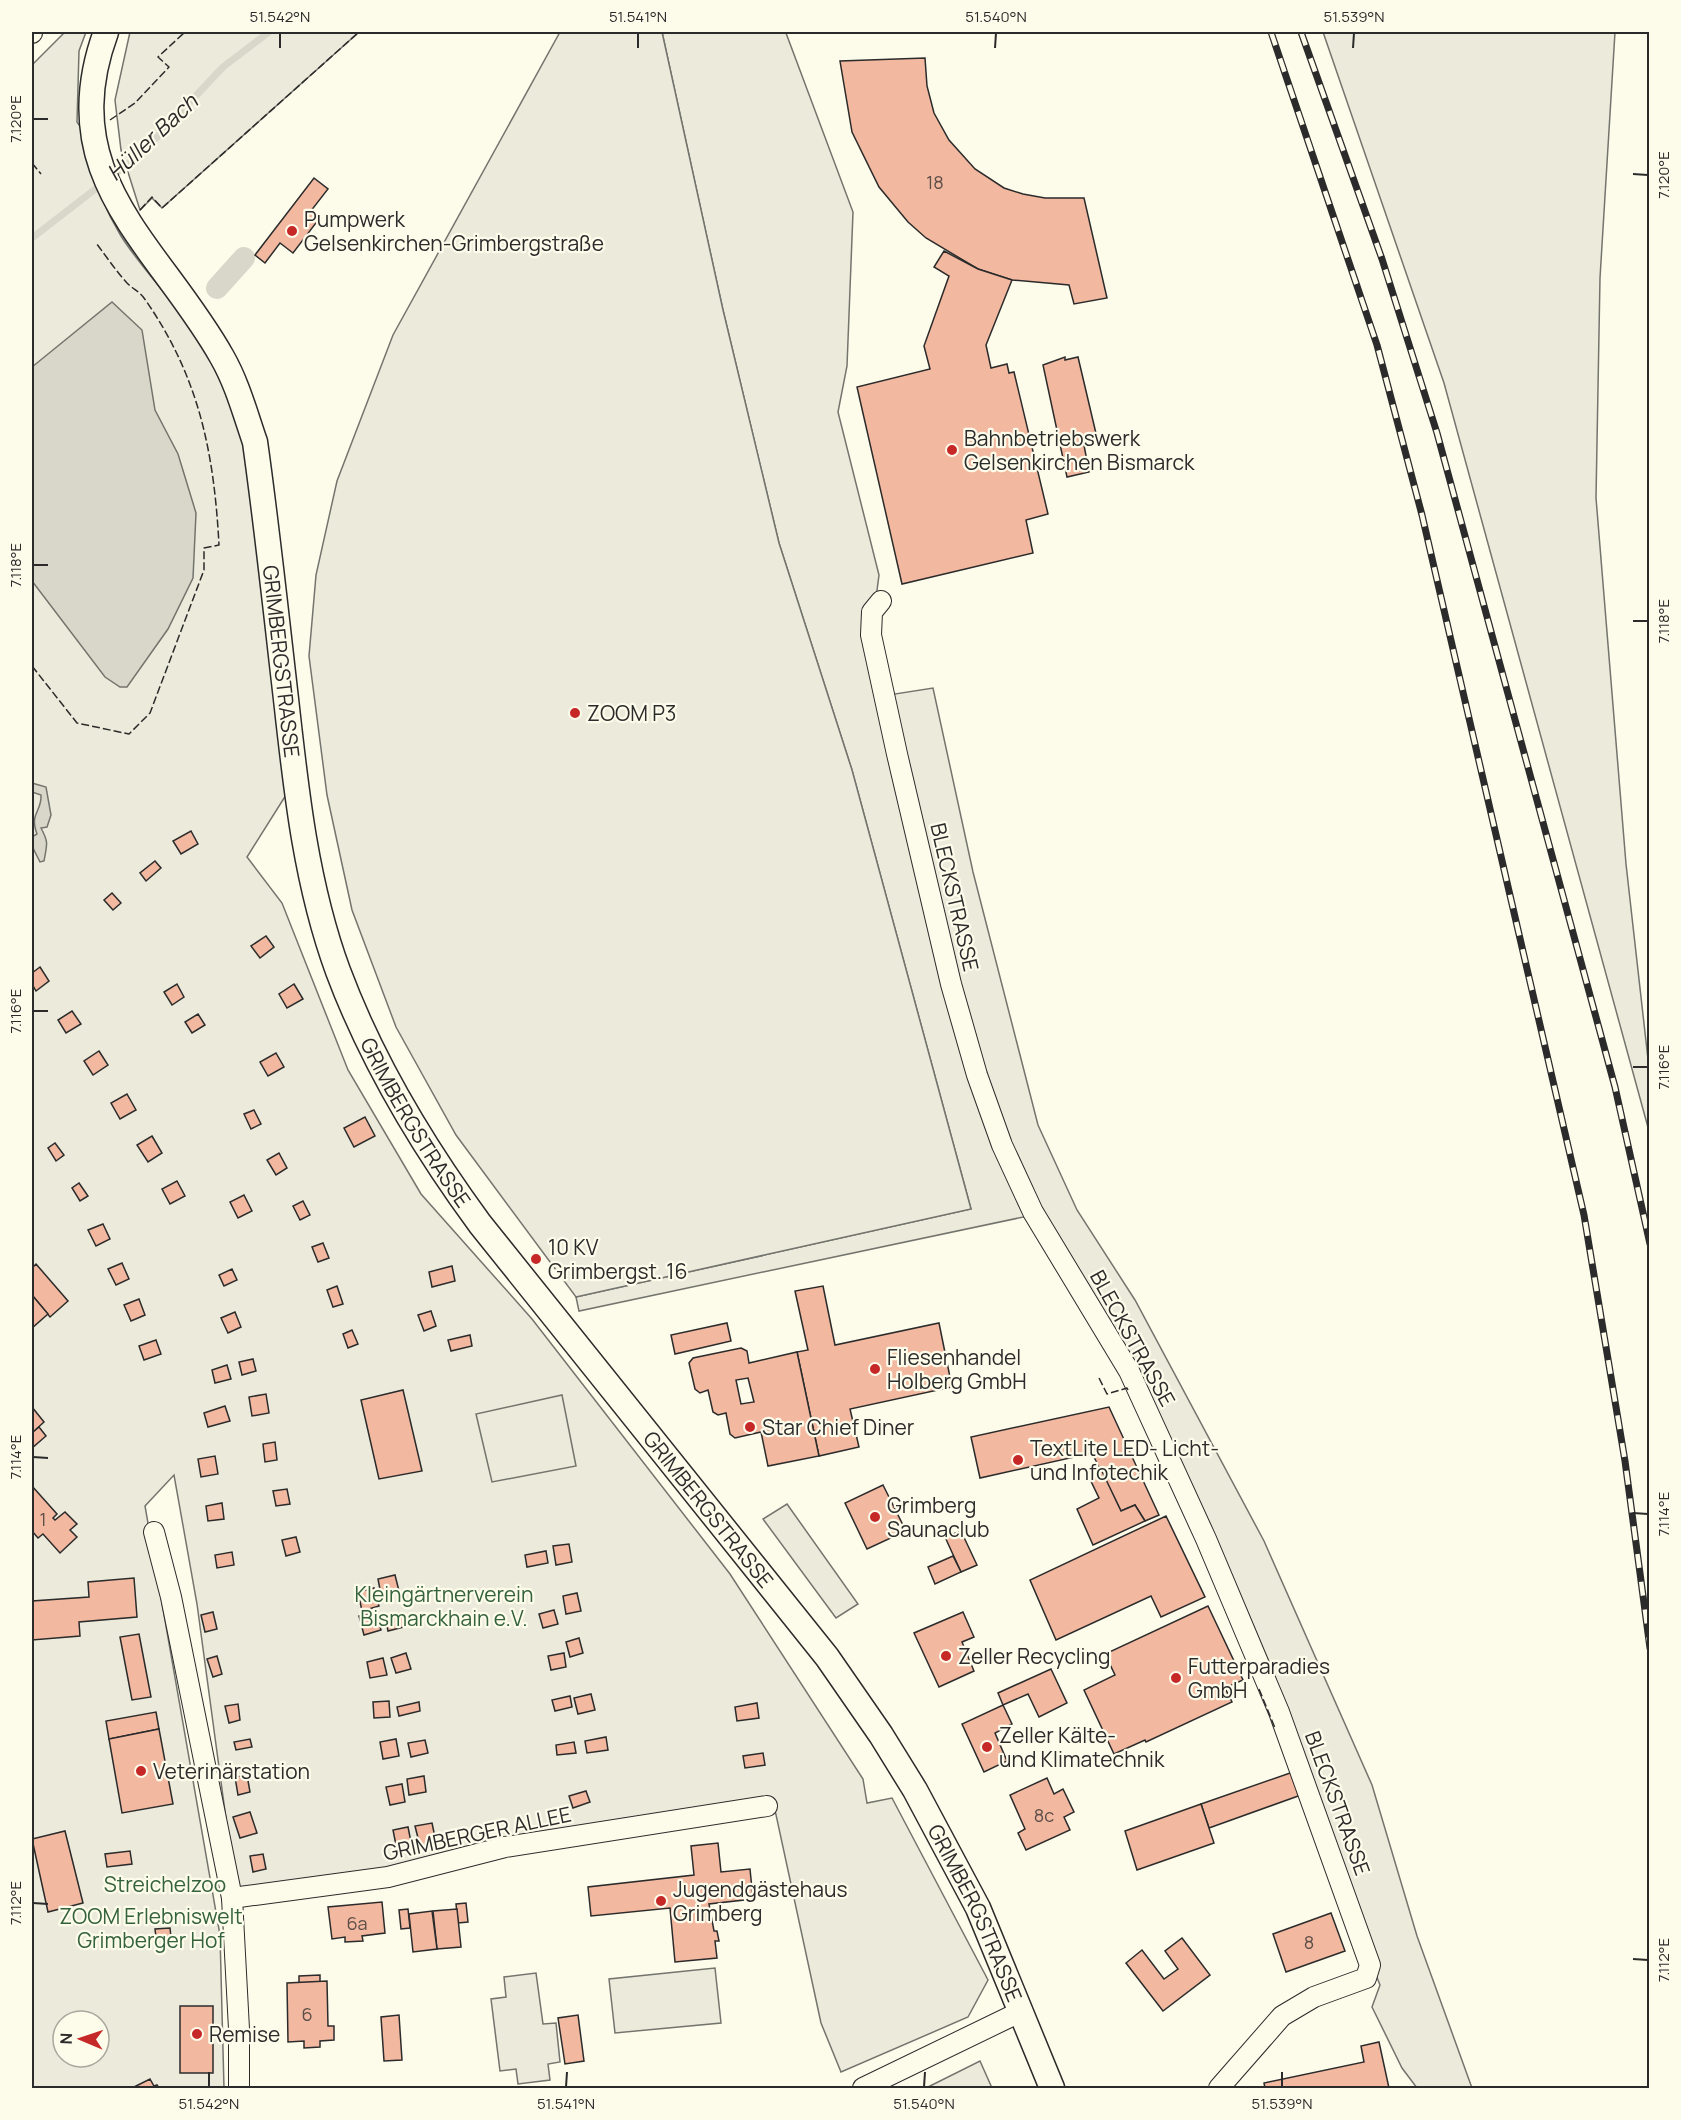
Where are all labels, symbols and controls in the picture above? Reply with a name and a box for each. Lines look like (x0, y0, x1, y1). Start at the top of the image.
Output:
text: 51.542°N (250, 6, 310, 27)
text: 51.541°N (609, 6, 667, 27)
text: 51.540°N (965, 6, 1027, 27)
text: 51.539°N (1324, 6, 1385, 27)
water label: Hüller Bach (100, 86, 205, 187)
text: 7.120°E (5, 95, 26, 143)
text: 7.120°E (1653, 151, 1674, 199)
house number: 18 (926, 170, 944, 194)
place label: Pumpwerk Gelsenkirchen-Grimbergstraße (304, 205, 604, 257)
marker: Pumpwerk Gelsenkirchen-Grimbergstraße (285, 224, 299, 238)
place label: Bahnbetriebswerk Gelsenkirchen Bismarck (964, 424, 1195, 476)
marker: Bahnbetriebswerk Gelsenkirchen Bismarck (945, 443, 959, 457)
text: 7.118°E (5, 543, 26, 587)
street label: GRIMBERGSTRASSE (257, 564, 307, 759)
text: 7.118°E (1653, 599, 1674, 643)
place label: ZOOM P3 (587, 699, 676, 727)
marker: ZOOM P3 (568, 706, 582, 720)
street label: BLECKSTRASSE (924, 820, 986, 974)
text: 7.116°E (5, 989, 26, 1033)
street label: GRIMBERGSTRASSE (354, 1033, 477, 1213)
text: 7.116°E (1653, 1045, 1674, 1089)
place label: 10 KV Grimbergst. 16 (548, 1233, 688, 1285)
marker: 10 KV Grimbergst. 16 (529, 1252, 543, 1266)
street label: BLECKSTRASSE (1084, 1265, 1182, 1411)
place label: Fliesenhandel Holberg GmbH (887, 1343, 1027, 1395)
marker: Fliesenhandel Holberg GmbH (868, 1362, 882, 1376)
place label: Star Chief Diner (762, 1413, 915, 1441)
marker: Star Chief Diner (743, 1420, 757, 1434)
street label: GRIMBERGSTRASSE (637, 1425, 780, 1593)
place label: TextLite LED- Licht- und Infotechik (1030, 1434, 1219, 1486)
text: 7.114°E (5, 1435, 26, 1479)
marker: TextLite LED- Licht- und Infotechik (1011, 1453, 1025, 1467)
place label: Grimberg Saunaclub (887, 1491, 989, 1543)
text: 7.114°E (1653, 1492, 1674, 1536)
house number: 1 (39, 1507, 47, 1531)
marker: Grimberg Saunaclub (868, 1510, 882, 1524)
park label: Kleingärtnerverein Bismarckhain e.V. (355, 1580, 533, 1632)
place label: Zeller Recycling (958, 1642, 1110, 1670)
marker: Zeller Recycling (939, 1649, 953, 1663)
place label: Futterparadies GmbH (1188, 1652, 1330, 1704)
marker: Futterparadies GmbH (1169, 1671, 1183, 1685)
place label: Zeller Kälte- und Klimatechnik (999, 1721, 1165, 1773)
street label: BLECKSTRASSE (1299, 1727, 1377, 1879)
marker: Zeller Kälte- und Klimatechnik (980, 1740, 994, 1754)
place label: Veterinärstation (153, 1757, 310, 1785)
marker: Veterinärstation (134, 1764, 148, 1778)
street label: GRIMBERGER ALLEE (380, 1799, 574, 1867)
house number: 8c (1034, 1803, 1054, 1827)
street label: GRIMBERGSTRASSE (922, 1819, 1029, 2006)
park label: Streichelzoo (104, 1870, 226, 1898)
place label: Jugendgästehaus Grimberg (673, 1875, 847, 1927)
text: 7.112°E (5, 1881, 26, 1925)
marker: Jugendgästehaus Grimberg (654, 1894, 668, 1908)
park label: ZOOM Erlebniswelt Grimberger Hof (59, 1902, 243, 1954)
house number: 6a (346, 1911, 368, 1935)
house number: 8 (1304, 1930, 1314, 1954)
text: 7.112°E (1653, 1938, 1674, 1982)
house number: 6 (301, 2002, 313, 2026)
north arrow (51, 2009, 111, 2069)
place label: Remise (209, 2020, 280, 2048)
marker: Remise (190, 2027, 204, 2041)
text: N (55, 2032, 77, 2045)
text: 51.542°N (179, 2093, 239, 2114)
text: 51.541°N (537, 2093, 595, 2114)
text: 51.540°N (893, 2093, 955, 2114)
text: 51.539°N (1252, 2093, 1313, 2114)

